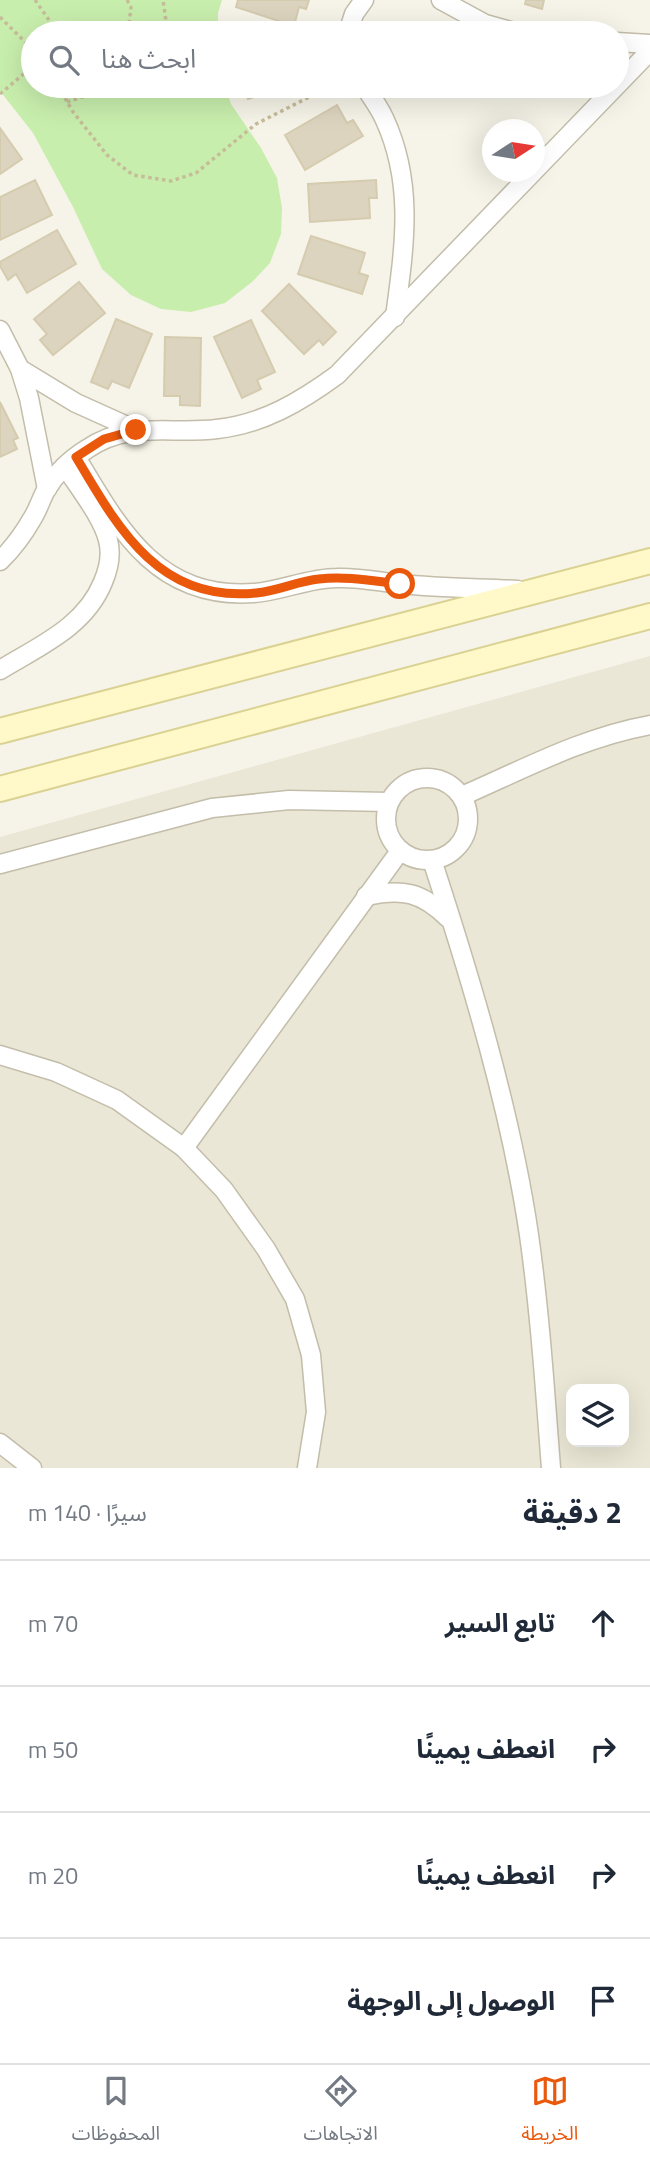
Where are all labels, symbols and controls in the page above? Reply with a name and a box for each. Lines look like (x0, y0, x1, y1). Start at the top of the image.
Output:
search box (21, 21, 629, 98)
text: ابحث هنا (101, 39, 196, 78)
icon: search (45, 41, 83, 79)
north arrow (482, 119, 545, 182)
route end (120, 414, 151, 445)
route start (384, 568, 415, 599)
map controls (566, 1384, 629, 1447)
button: layers (566, 1384, 629, 1447)
text: 2 دقيقة (523, 1489, 622, 1535)
text: سيرًا · 140 m (28, 1495, 147, 1530)
text: تابع السير (445, 1603, 555, 1642)
icon: ahead (584, 1604, 622, 1642)
text: 70 m (28, 1606, 78, 1641)
text: انعطف يمينًا (416, 1729, 555, 1768)
icon: right (584, 1730, 622, 1768)
text: 50 m (28, 1732, 78, 1767)
text: انعطف يمينًا (416, 1855, 555, 1894)
icon: right (584, 1856, 622, 1894)
text: 20 m (28, 1858, 78, 1893)
text: الوصول إلى الوجهة (347, 1981, 555, 2020)
icon: arrive (584, 1982, 622, 2020)
tab: المحفوظات (72, 2072, 160, 2154)
tab: الاتجاهات (304, 2072, 378, 2154)
tab: الخريطة (521, 2072, 578, 2154)

